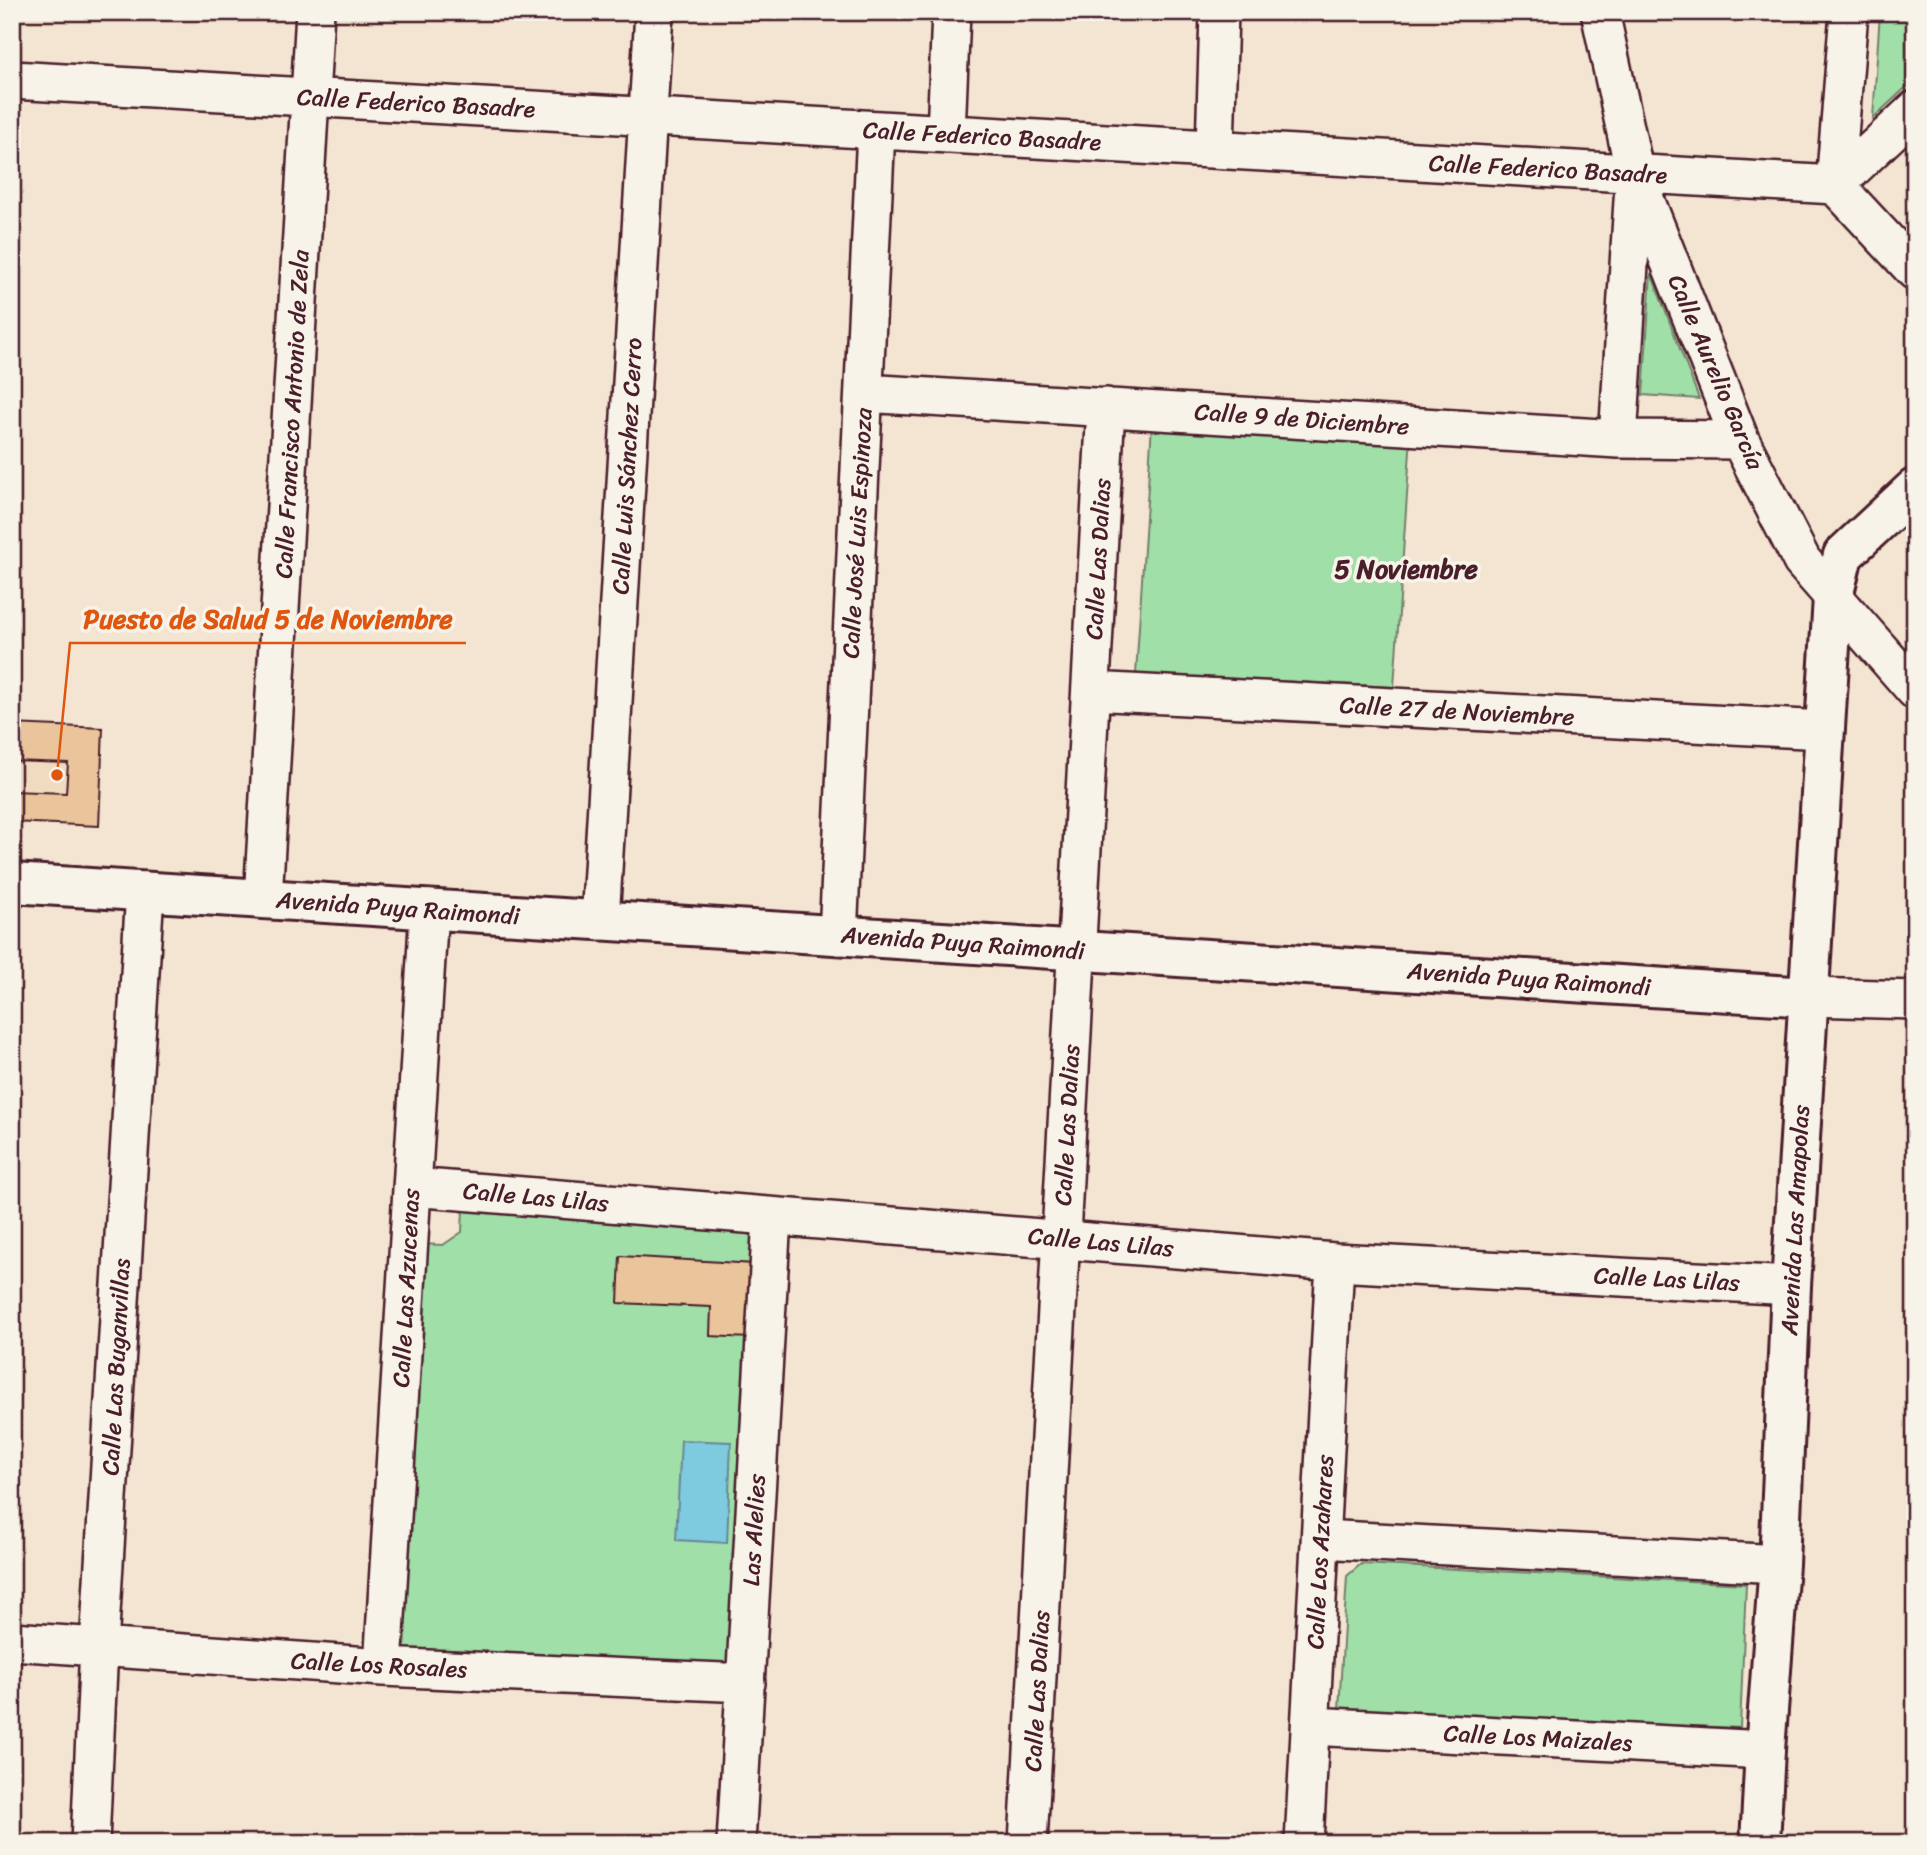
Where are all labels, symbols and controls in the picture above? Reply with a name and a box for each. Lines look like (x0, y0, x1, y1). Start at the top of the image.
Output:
street label: Calle Federico Basadre (296, 76, 537, 130)
street label: Calle Federico Basadre (862, 109, 1103, 163)
street label: Calle Federico Basadre (1428, 142, 1669, 196)
street label: Calle Francisco Antonio de Zela (262, 248, 322, 579)
street label: Calle Aurelio García (1656, 268, 1777, 477)
street label: Calle Luis Sánchez Cerro (599, 336, 655, 595)
street label: Calle 9 de Diciembre (1193, 391, 1411, 447)
street label: Calle José Luis Espinoza (829, 406, 885, 659)
street label: Calle Las Dalias (1073, 477, 1123, 641)
district label: 5 Noviembre (1334, 546, 1478, 592)
callout: Puesto de Salud 5 de Noviembre (70, 596, 466, 643)
text: Puesto de Salud 5 de Noviembre (83, 596, 453, 642)
street label: Calle 27 de Noviembre (1338, 684, 1576, 738)
street label: Avenida Puya Raimondi (274, 878, 522, 937)
street label: Avenida Puya Raimondi (839, 913, 1087, 972)
street label: Avenida Puya Raimondi (1405, 949, 1653, 1008)
street label: Calle Las Dalias (1042, 1043, 1092, 1207)
street label: Avenida Las Amapolas (1768, 1104, 1822, 1337)
street label: Calle Las Lilas (461, 1170, 611, 1224)
street label: Calle Las Azucenas (380, 1187, 432, 1388)
street label: Calle Las Lilas (1026, 1215, 1176, 1269)
street label: Calle Las Lilas (1593, 1254, 1741, 1304)
street label: Calle Las Buganvillas (89, 1257, 143, 1477)
street label: Calle Los Azahares (1294, 1453, 1346, 1650)
street label: Las Alelies (730, 1472, 778, 1587)
street label: Calle Las Dalias (1012, 1609, 1062, 1773)
street label: Calle Los Rosales (290, 1639, 468, 1691)
street label: Calle Los Maizales (1443, 1712, 1634, 1764)

